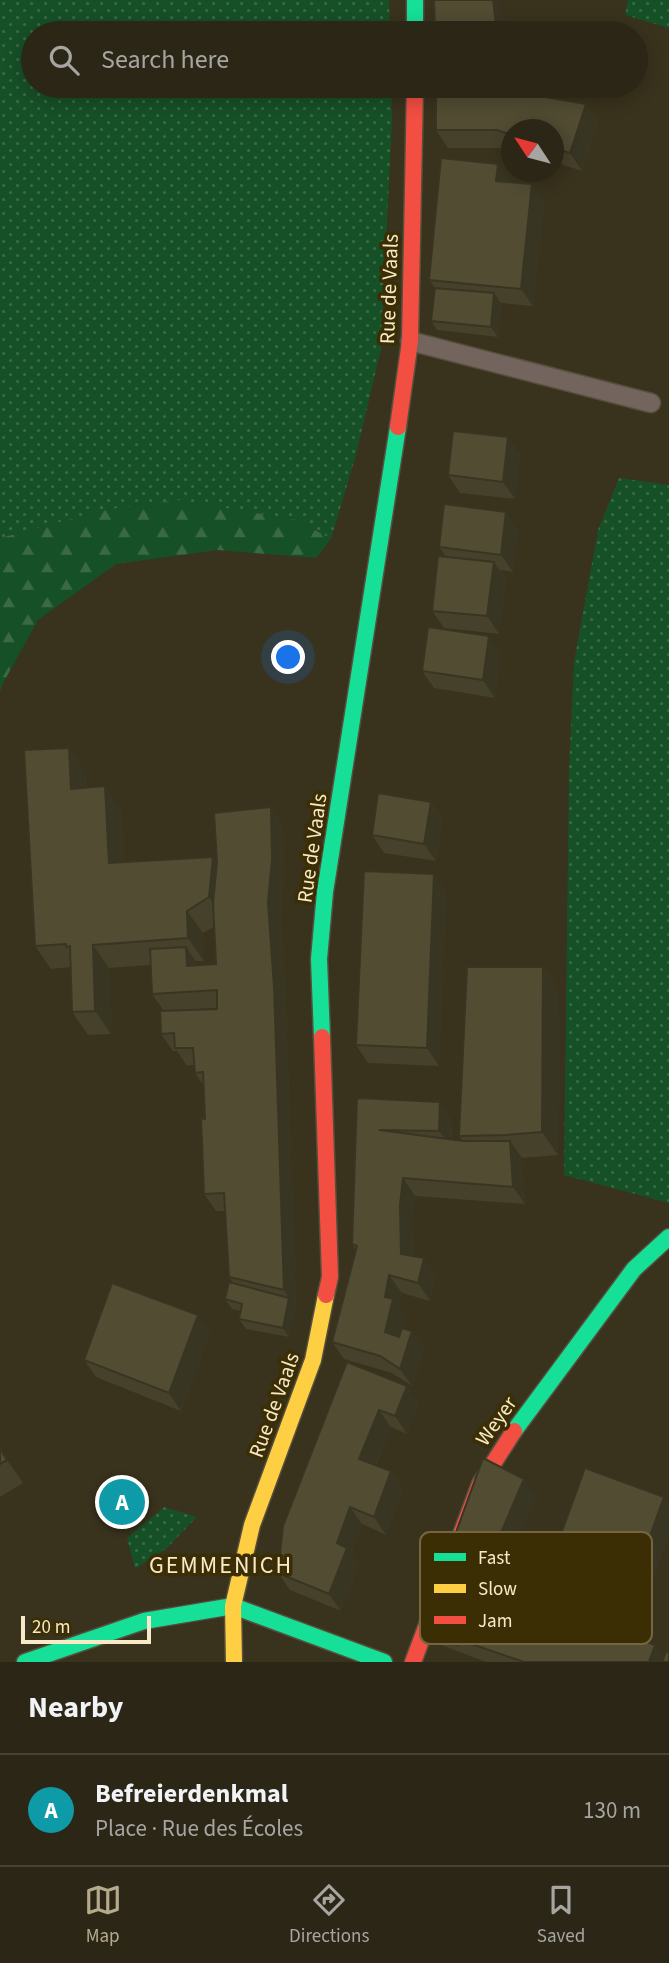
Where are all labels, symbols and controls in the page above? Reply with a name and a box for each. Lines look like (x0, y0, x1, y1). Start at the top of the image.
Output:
search box (21, 21, 648, 98)
icon: search (45, 41, 83, 79)
text: Search here (101, 41, 229, 78)
north arrow (501, 119, 564, 182)
street label: Rue de Vaals (372, 233, 406, 344)
your location (271, 640, 305, 674)
street label: Rue de Vaals (289, 791, 335, 905)
street label: Rue de Vaals (241, 1348, 307, 1462)
street label: Weyer (468, 1390, 524, 1452)
pin: A (99, 1476, 145, 1528)
legend (420, 1532, 652, 1644)
text: Fast (478, 1545, 511, 1572)
district label: GEMMENICH (149, 1548, 293, 1583)
text: Slow (478, 1576, 517, 1603)
text: Jam (478, 1608, 512, 1635)
scale bar (21, 1613, 150, 1645)
text: 20 m (32, 1614, 70, 1641)
text: Nearby (28, 1686, 123, 1729)
text: Befreierdenkmal (95, 1775, 288, 1812)
text: A (44, 1794, 58, 1827)
text: 130 m (583, 1794, 641, 1827)
text: Place · Rue des Écoles (95, 1812, 303, 1845)
tab: Map (84, 1881, 122, 1950)
tab: Directions (289, 1881, 369, 1950)
tab: Saved (537, 1881, 585, 1950)

